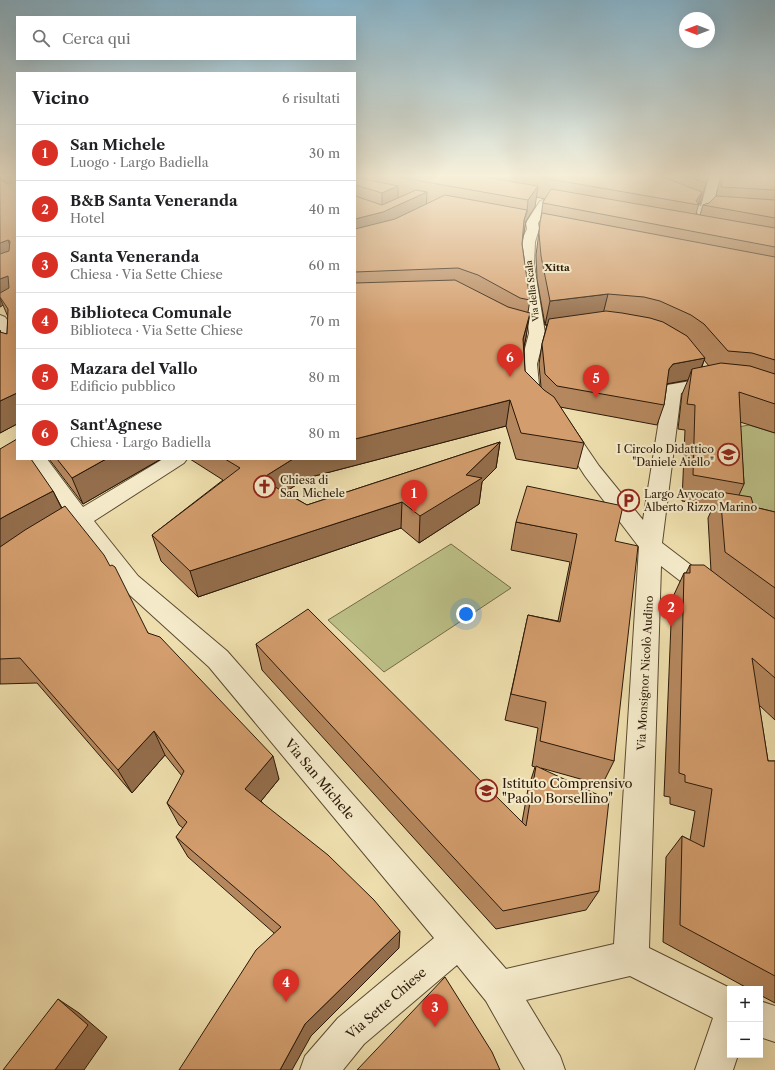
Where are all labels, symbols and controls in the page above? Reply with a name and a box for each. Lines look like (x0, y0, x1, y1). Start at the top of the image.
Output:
north arrow (679, 12, 715, 48)
search box (16, 16, 356, 60)
icon: search (30, 27, 52, 49)
text: Cerca qui (62, 29, 131, 48)
text: Vicino (32, 88, 89, 108)
text: 6 risultati (282, 90, 340, 106)
text: San Michele (70, 135, 165, 154)
text: 1 (42, 145, 48, 161)
text: 30 m (309, 145, 340, 161)
text: Luogo · Largo Badiella (70, 154, 209, 170)
text: B&B Santa Veneranda (70, 191, 238, 210)
text: 2 (41, 201, 49, 217)
text: 40 m (309, 201, 340, 217)
text: Hotel (70, 210, 105, 226)
text: Santa Veneranda (70, 247, 199, 266)
text: 3 (41, 257, 49, 273)
text: 60 m (309, 257, 340, 273)
street label: Via della Scala (523, 260, 541, 323)
district label: Xitta (543, 261, 570, 274)
text: Chiesa · Via Sette Chiese (70, 266, 223, 282)
text: Biblioteca Comunale (70, 303, 232, 322)
text: 4 (41, 313, 49, 329)
text: 70 m (310, 313, 340, 329)
text: Biblioteca · Via Sette Chiese (70, 322, 243, 338)
pin: 6 (497, 344, 523, 377)
text: Mazara del Vallo (70, 359, 198, 378)
pin: 5 (583, 365, 609, 398)
text: 5 (41, 369, 49, 385)
text: 80 m (308, 369, 340, 385)
text: Edificio pubblico (70, 378, 176, 394)
text: Sant'Agnese (70, 415, 162, 434)
text: 6 (41, 425, 49, 441)
text: 80 m (308, 425, 340, 441)
text: Chiesa · Largo Badiella (70, 434, 211, 450)
place label: I Circolo Didattico "Daniele Aiello" (617, 442, 714, 469)
school or university icon: I Circolo Didattico "Daniele Aiello" (716, 442, 742, 468)
church icon: Chiesa di San Michele (251, 473, 277, 499)
place label: Chiesa di San Michele (280, 473, 345, 500)
pin: 1 (401, 480, 427, 513)
parking icon: Largo Avvocato Alberto Rizzo Marino (616, 487, 642, 513)
place label: Largo Avvocato Alberto Rizzo Marino (643, 487, 758, 514)
pin: 2 (658, 594, 684, 627)
street label: Via Monsignor Nicolò Audino (634, 595, 656, 752)
your location (456, 604, 476, 624)
street label: Via San Michele (281, 735, 358, 823)
place label: Istituto Comprensivo "Paolo Borsellino" (502, 775, 633, 806)
school or university icon: Istituto Comprensivo "Paolo Borsellino" (473, 777, 499, 803)
street label: Via Sette Chiese (342, 964, 429, 1043)
pin: 4 (273, 969, 299, 1002)
map controls (727, 986, 763, 1058)
button: + (727, 986, 763, 1022)
pin: 3 (422, 994, 448, 1027)
button: − (727, 1022, 763, 1058)

